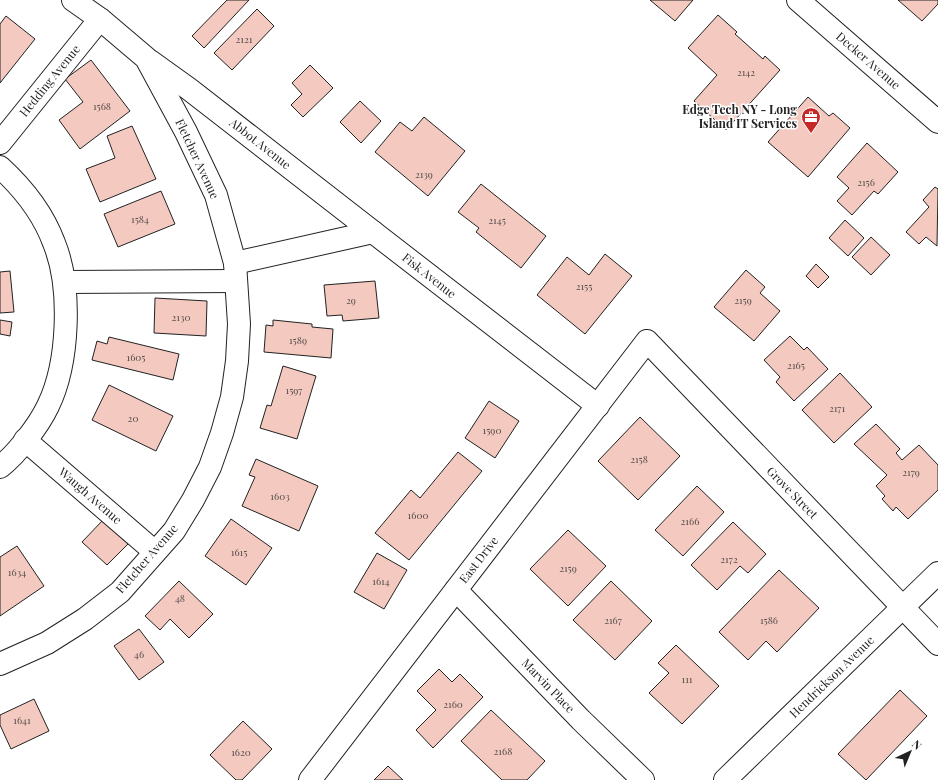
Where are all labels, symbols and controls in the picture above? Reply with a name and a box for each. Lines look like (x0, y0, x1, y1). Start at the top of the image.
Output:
street label: Decker Avenue (833, 28, 904, 93)
house number: 2121 (236, 32, 253, 46)
street label: Hedding Avenue (15, 41, 83, 120)
house number: 2142 (737, 65, 755, 79)
house number: 1568 (93, 99, 111, 113)
place label: Edge Tech NY - Long Island IT Services (682, 101, 797, 131)
office icon: Edge Tech NY - Long Island IT Services (800, 106, 822, 134)
street label: Abbot Avenue (226, 114, 295, 172)
street label: Fletcher Avenue (172, 116, 223, 201)
house number: 2139 (415, 167, 433, 181)
house number: 2156 (857, 175, 875, 189)
house number: 1584 (131, 212, 149, 226)
house number: 2145 (488, 213, 506, 227)
street label: Fisk Avenue (399, 249, 460, 301)
house number: 2155 (576, 279, 592, 293)
house number: 29 (346, 293, 356, 307)
house number: 2159 (734, 293, 752, 307)
house number: 2130 (172, 310, 190, 324)
house number: 1589 (289, 333, 307, 347)
house number: 1605 (126, 350, 146, 364)
house number: 2165 (787, 358, 805, 372)
house number: 1597 (286, 383, 302, 397)
house number: 2171 (829, 401, 845, 415)
house number: 20 (128, 411, 138, 425)
house number: 1590 (483, 423, 501, 437)
house number: 2158 (630, 452, 648, 466)
street label: Waugh Avenue (55, 463, 126, 527)
street label: Grove Street (764, 463, 822, 523)
house number: 2179 (902, 465, 920, 479)
house number: 1603 (270, 489, 290, 503)
house number: 1600 (408, 508, 428, 522)
house number: 2166 (681, 514, 699, 528)
street label: Fletcher Avenue (112, 520, 181, 596)
street label: East Drive (455, 533, 501, 586)
house number: 1615 (231, 545, 247, 559)
house number: 2172 (720, 552, 738, 566)
house number: 2159 (559, 561, 577, 575)
house number: 1634 (8, 565, 26, 579)
house number: 1614 (372, 574, 390, 588)
house number: 48 (175, 591, 185, 605)
house number: 2167 (604, 613, 622, 627)
house number: 1586 (760, 613, 778, 627)
street label: Hendrickson Avenue (786, 632, 877, 721)
house number: 46 (134, 647, 144, 661)
street label: Marvin Place (519, 655, 579, 716)
house number: 111 (681, 672, 693, 686)
house number: 2160 (443, 697, 463, 711)
house number: 1641 (13, 713, 31, 727)
north arrow (890, 732, 930, 772)
text: N (909, 736, 925, 753)
house number: 2168 (494, 744, 512, 758)
house number: 1620 (231, 745, 251, 759)

